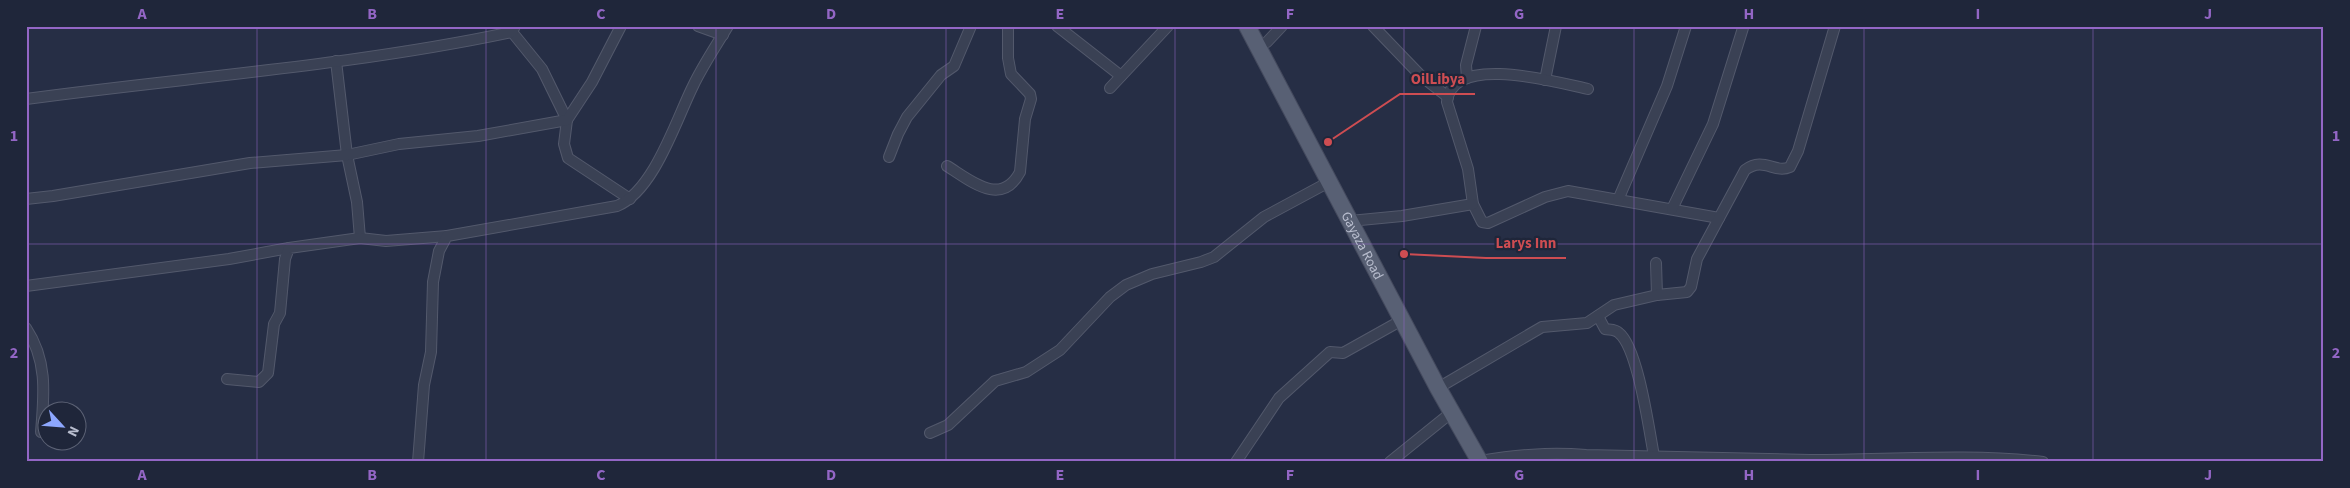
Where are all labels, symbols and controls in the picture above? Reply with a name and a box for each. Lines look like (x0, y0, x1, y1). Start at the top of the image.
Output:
text: A (136, 3, 147, 25)
text: B (367, 3, 377, 25)
text: C (596, 3, 606, 25)
text: D (826, 3, 836, 25)
text: E (1056, 3, 1064, 25)
text: F (1286, 3, 1294, 25)
text: G (1514, 3, 1524, 25)
text: H (1744, 3, 1754, 25)
text: I (1976, 3, 1980, 25)
text: J (2204, 3, 2212, 25)
callout: OilLibya (1400, 64, 1475, 94)
text: OilLibya (1411, 69, 1465, 90)
text: 1 (10, 125, 18, 147)
text: 1 (2332, 125, 2340, 147)
street label: Gayaza Road (1336, 208, 1388, 283)
callout: Larys Inn (1486, 228, 1566, 258)
text: Larys Inn (1496, 233, 1556, 254)
text: 2 (10, 342, 18, 364)
text: 2 (2332, 342, 2340, 364)
north arrow (38, 400, 88, 450)
text: N (62, 423, 84, 440)
text: A (136, 464, 147, 486)
text: B (367, 464, 377, 486)
text: C (596, 464, 606, 486)
text: D (826, 464, 836, 486)
text: E (1056, 464, 1064, 486)
text: F (1286, 464, 1294, 486)
text: G (1514, 464, 1524, 486)
text: H (1744, 464, 1754, 486)
text: I (1976, 464, 1980, 486)
text: J (2204, 464, 2212, 486)

